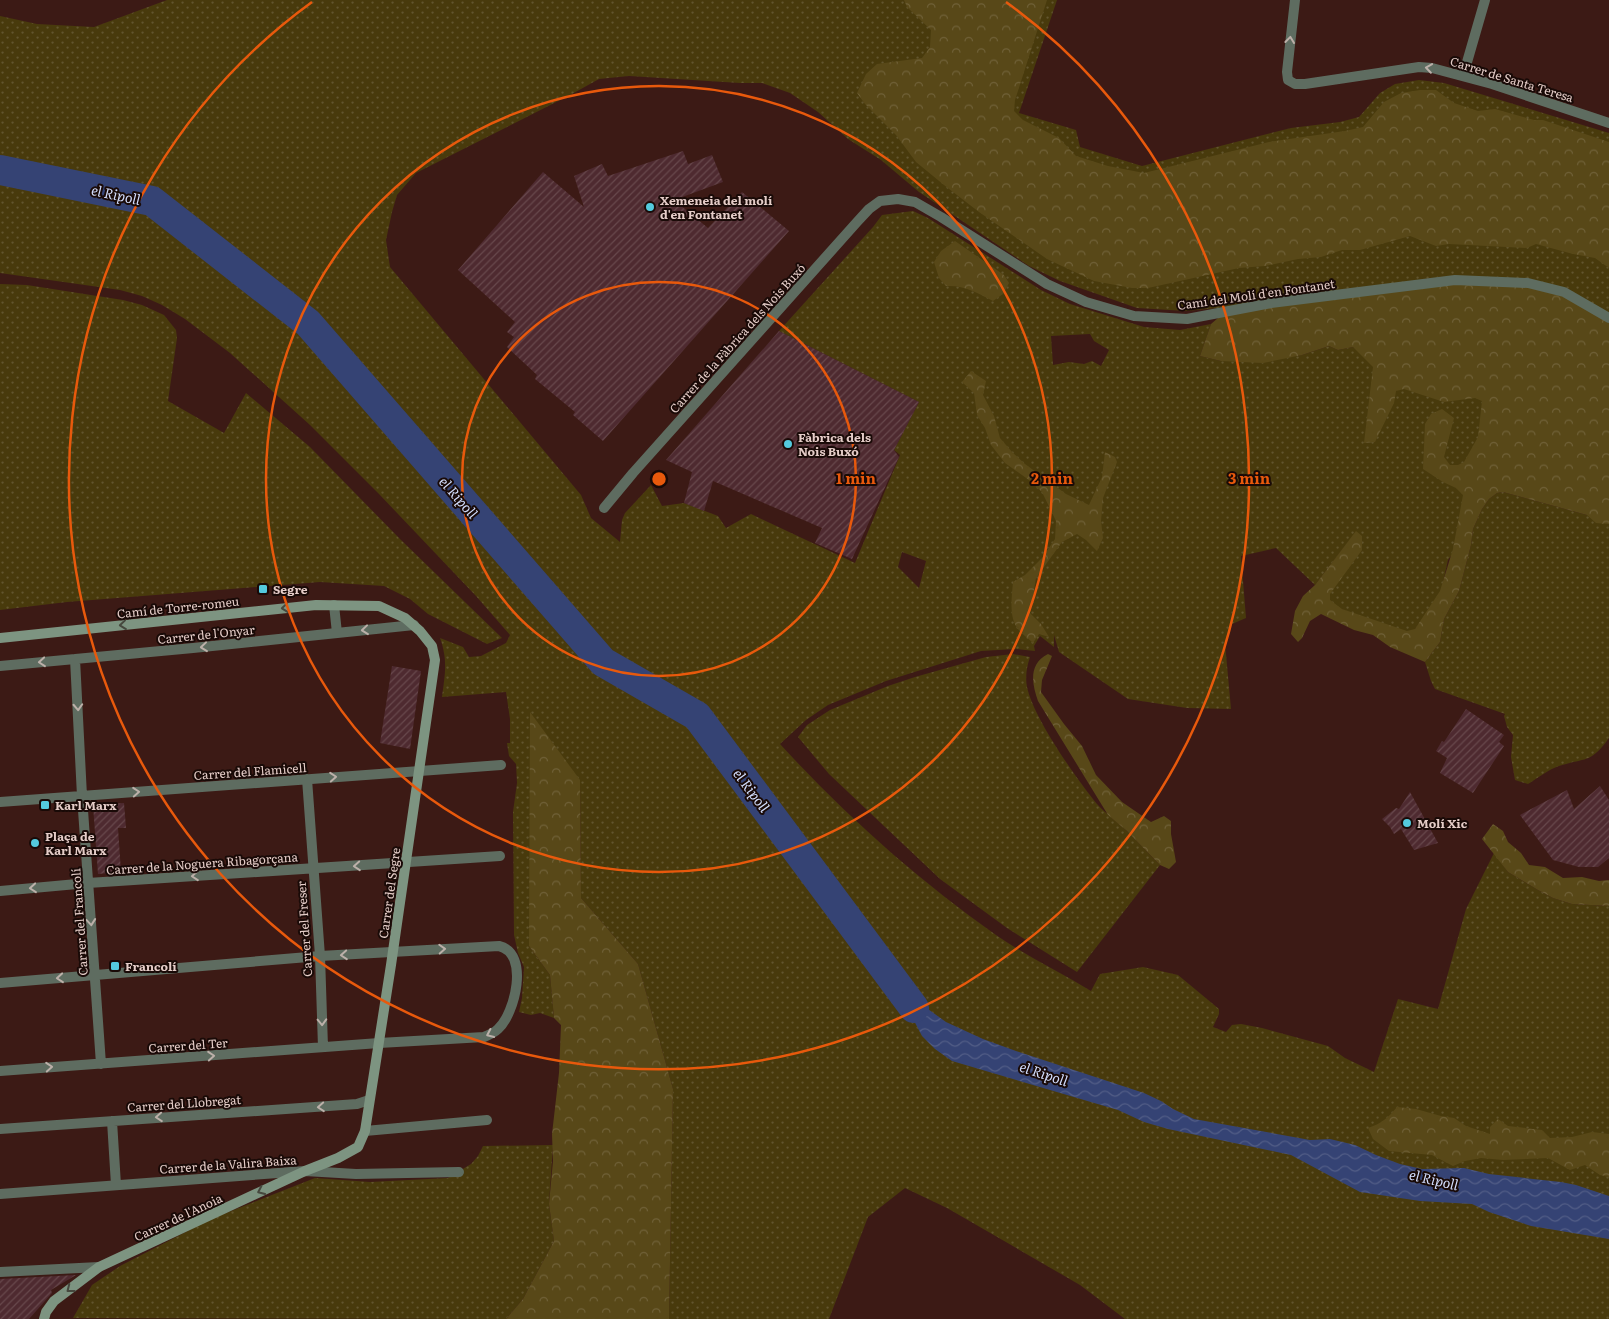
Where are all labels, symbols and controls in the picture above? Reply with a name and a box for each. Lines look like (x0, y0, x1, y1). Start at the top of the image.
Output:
one-way arrow (1284, 36, 1295, 44)
street label: Carrer de Santa Teresa (1448, 52, 1576, 106)
one-way arrow (1424, 63, 1432, 74)
water label: el Ripoll (90, 179, 143, 209)
place label: Xemeneia del molí d'en Fontanet (660, 191, 773, 223)
marker: Xemeneia del molí d'en Fontanet (644, 201, 656, 213)
street label: Carrer de la Fàbrica dels Nois Buxó (665, 259, 809, 417)
street label: Camí del Molí d'en Fontanet (1176, 274, 1336, 314)
place label: Fàbrica dels Nois Buxó (798, 428, 871, 460)
marker: Fàbrica dels Nois Buxó (782, 438, 794, 450)
text: 1 min (836, 466, 877, 489)
text: 2 min (1031, 466, 1074, 489)
text: 3 min (1228, 466, 1271, 489)
centre of rings (650, 470, 668, 488)
water label: el Ripoll (435, 472, 483, 522)
place label: Segre (273, 580, 308, 598)
marker: Segre (257, 583, 269, 595)
street label: Camí de Torre-romeu (116, 592, 240, 622)
one-way arrow (281, 602, 289, 613)
one-way arrow (119, 619, 127, 630)
street label: Carrer de l'Onyar (156, 620, 256, 648)
one-way arrow (361, 624, 369, 635)
one-way arrow (200, 641, 208, 652)
one-way arrow (38, 656, 46, 667)
one-way arrow (72, 704, 83, 712)
street label: Carrer del Flamicell (193, 758, 307, 784)
water label: el Ripoll (729, 764, 775, 816)
one-way arrow (329, 772, 337, 783)
one-way arrow (132, 787, 140, 798)
place label: Karl Marx (55, 796, 117, 814)
marker: Karl Marx (39, 799, 51, 811)
place label: Molí Xic (1417, 814, 1468, 832)
marker: Molí Xic (1401, 817, 1413, 829)
place label: Plaça de Karl Marx (45, 827, 107, 859)
marker: Plaça de Karl Marx (29, 837, 41, 849)
street label: Carrer del Segre (374, 846, 404, 940)
street label: Carrer de la Noguera Ribagorçana (106, 847, 299, 879)
one-way arrow (353, 860, 361, 871)
street label: Carrer del Francolí (66, 868, 92, 976)
one-way arrow (190, 871, 198, 882)
street label: Carrer del Freser (292, 880, 316, 977)
one-way arrow (28, 882, 36, 893)
one-way arrow (86, 918, 97, 926)
one-way arrow (438, 943, 446, 954)
one-way arrow (340, 949, 348, 960)
place label: Francolí (125, 957, 177, 975)
marker: Francolí (109, 960, 121, 972)
one-way arrow (56, 972, 64, 983)
one-way arrow (317, 1018, 327, 1026)
one-way arrow (486, 1027, 495, 1037)
street label: Carrer del Ter (148, 1033, 229, 1057)
one-way arrow (207, 1050, 215, 1061)
water label: el Ripoll (1017, 1056, 1071, 1090)
one-way arrow (45, 1062, 53, 1073)
street label: Carrer del Llobregat (126, 1090, 242, 1116)
one-way arrow (317, 1101, 325, 1112)
one-way arrow (154, 1112, 162, 1123)
street label: Carrer de la Valira Baixa (159, 1150, 298, 1178)
water label: el Ripoll (1407, 1164, 1461, 1194)
one-way arrow (257, 1185, 266, 1196)
street label: Carrer de l'Anoia (131, 1188, 226, 1245)
one-way arrow (66, 1283, 76, 1292)

